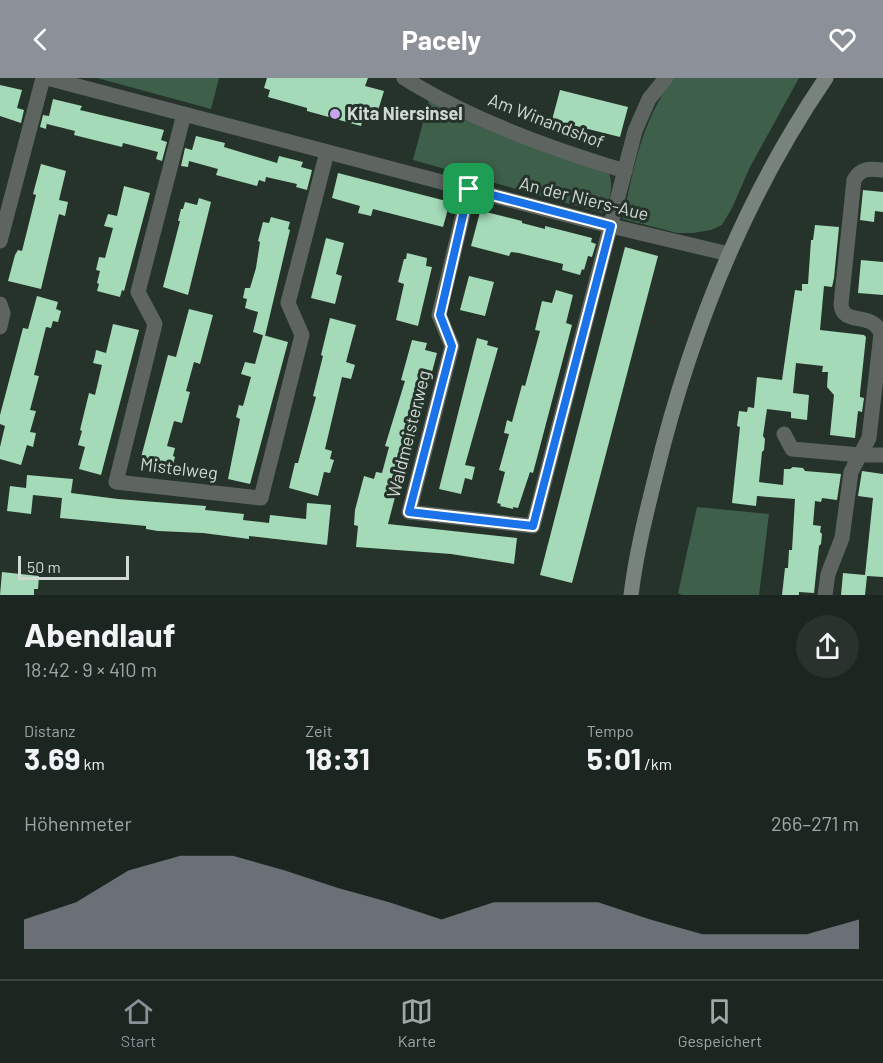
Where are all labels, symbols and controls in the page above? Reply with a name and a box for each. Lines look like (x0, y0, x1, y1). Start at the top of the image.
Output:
icon: back (24, 23, 57, 56)
text: Pacely (402, 23, 481, 55)
icon: heart (826, 23, 859, 56)
street label: Am Winandshof (485, 88, 607, 152)
place label: Kita Niersinsel (347, 102, 463, 124)
marker: Kita Niersinsel (328, 107, 342, 121)
pin (443, 163, 494, 214)
street label: An der Niers-Aue (517, 171, 651, 225)
icon: arrive (452, 172, 485, 205)
street label: Waldmeisterweg (382, 368, 434, 500)
street label: Mistelweg (139, 452, 219, 484)
scale bar (18, 553, 129, 580)
text: 50 m (27, 557, 61, 576)
text: Abendlauf (24, 614, 176, 654)
button: share (796, 615, 859, 678)
text: 18:42 · 9 × 410 m (24, 657, 157, 681)
text: Distanz (24, 721, 75, 740)
text: Zeit (305, 721, 333, 740)
text: Tempo (587, 721, 634, 740)
text: 3.69 (24, 740, 80, 776)
text: 18:31 (305, 740, 370, 776)
text: 5:01 (587, 740, 641, 776)
text: km (80, 754, 105, 773)
text: /km (641, 754, 672, 773)
text: Höhenmeter (24, 811, 132, 835)
text: 266–271 m (771, 811, 859, 835)
tab: Start (121, 995, 156, 1050)
tab: Karte (398, 995, 436, 1050)
tab: Gespeichert (678, 995, 762, 1050)

